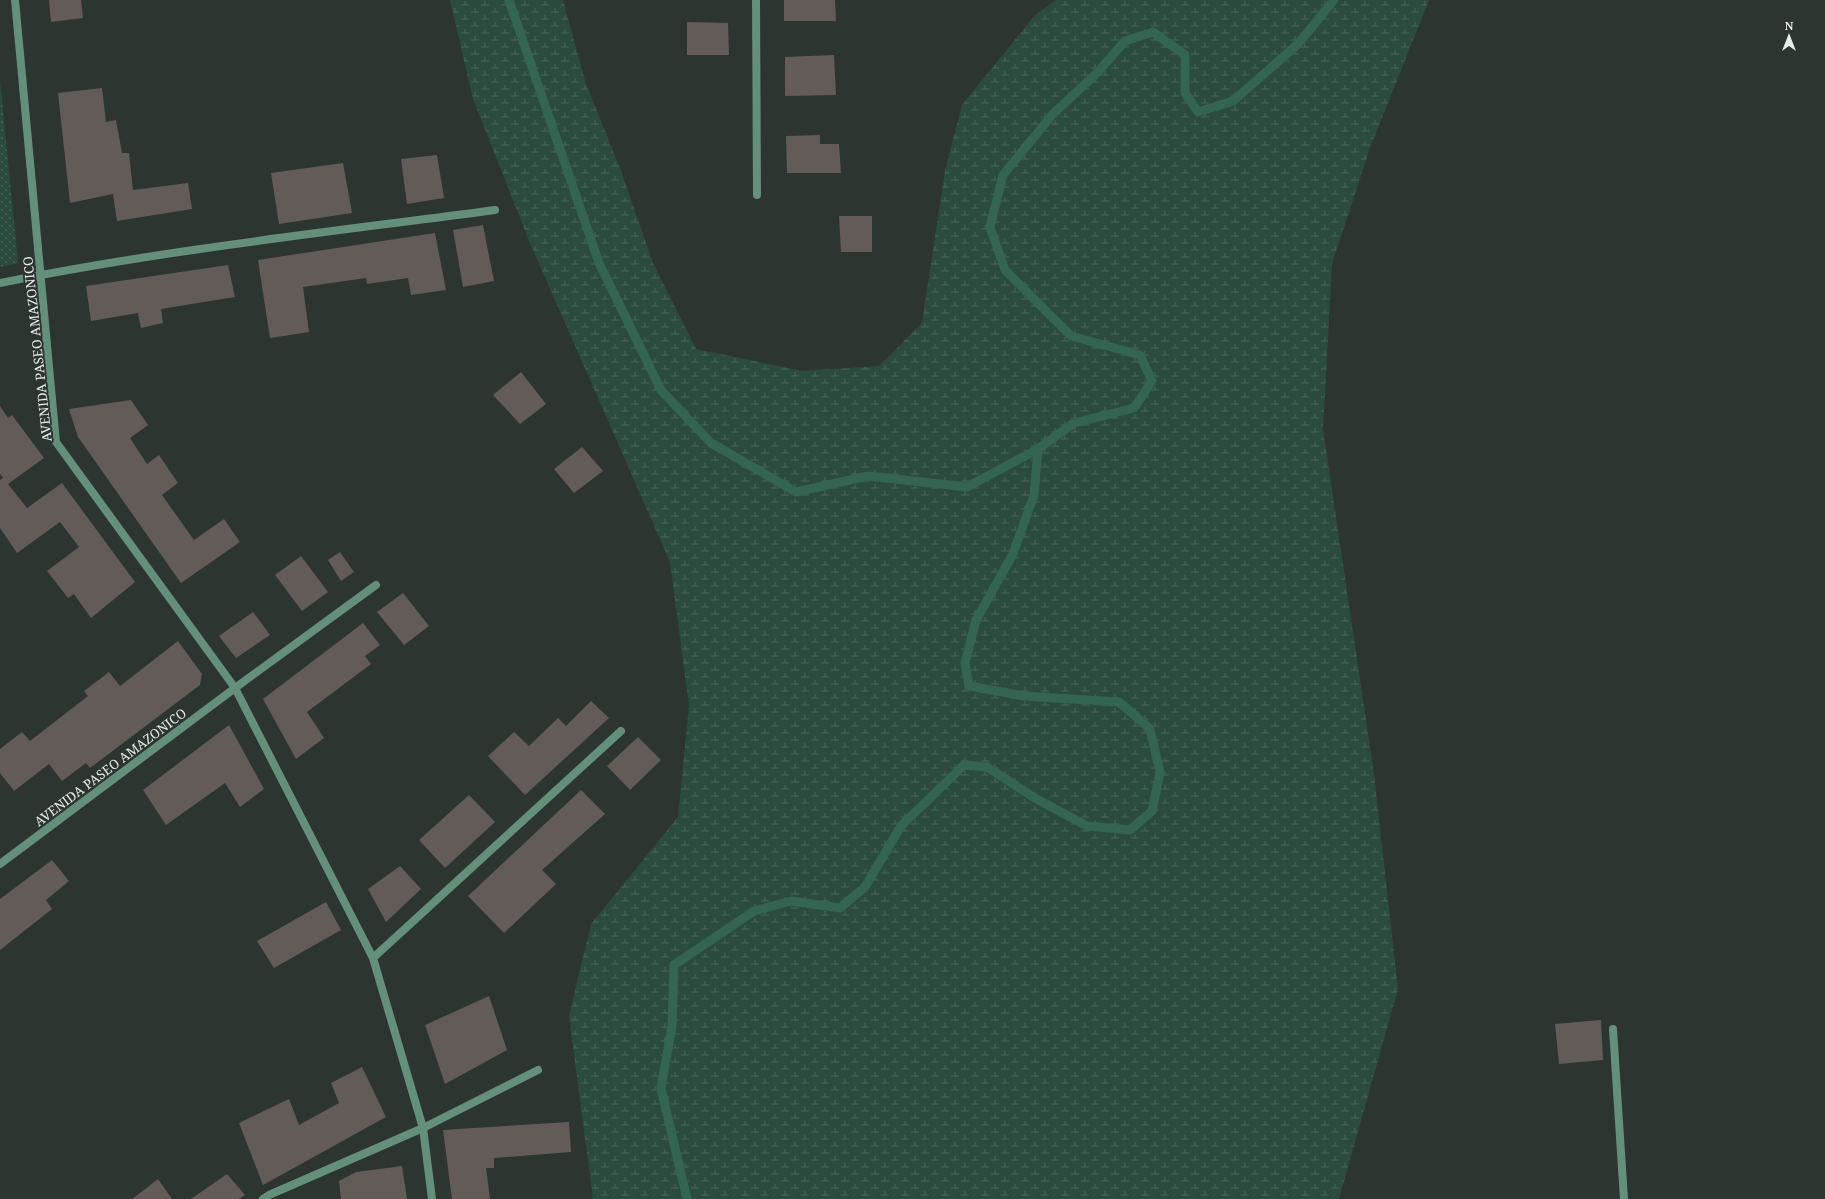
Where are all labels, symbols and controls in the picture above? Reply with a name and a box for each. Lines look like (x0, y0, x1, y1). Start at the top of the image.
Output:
north arrow (1769, 16, 1809, 56)
text: N (1785, 18, 1794, 33)
street label: AVENIDA PASEO AMAZONICO (18, 255, 56, 443)
street label: AVENIDA PASEO AMAZONICO (30, 704, 190, 830)

